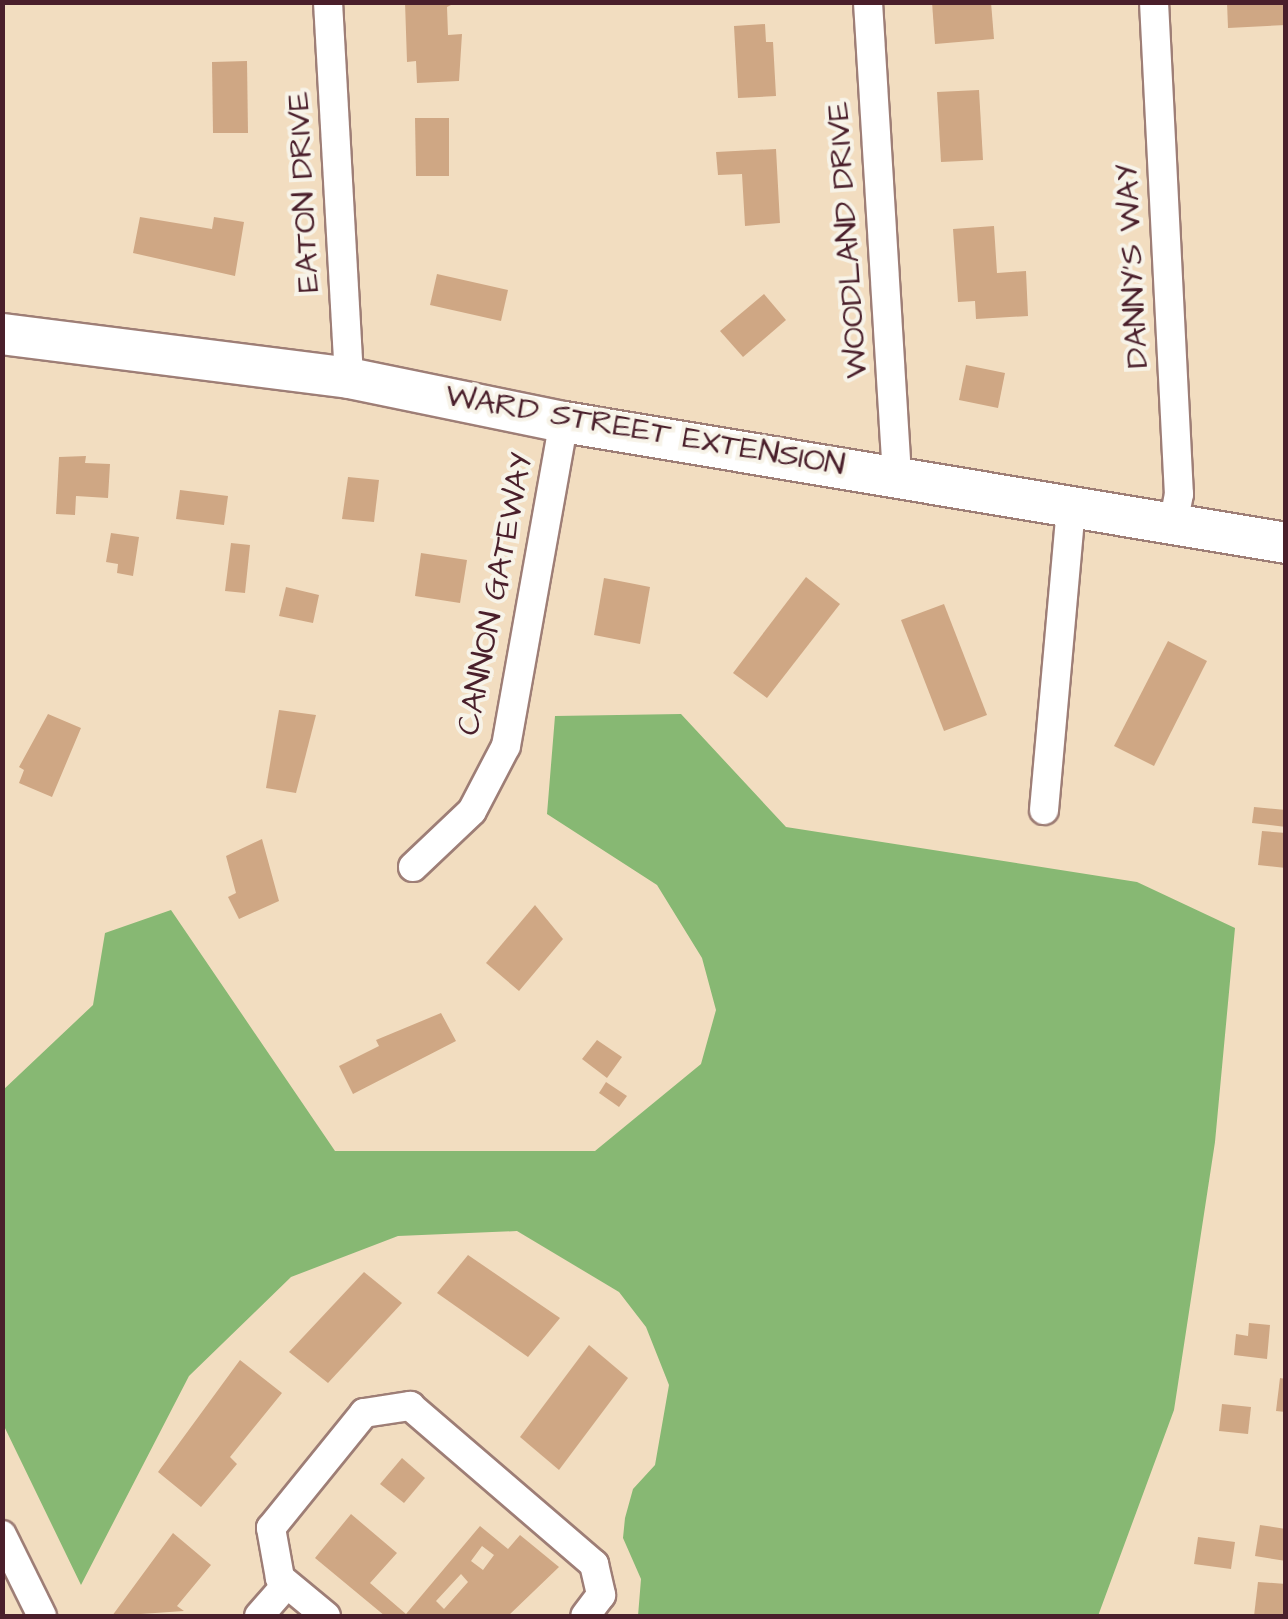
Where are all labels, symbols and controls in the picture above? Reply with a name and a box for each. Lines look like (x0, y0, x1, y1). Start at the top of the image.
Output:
street label: EATON DRIVE (280, 91, 328, 293)
street label: WOODLAND DRIVE (819, 100, 877, 380)
street label: DANNY'S WAY (1108, 163, 1158, 369)
street label: WARD STREET EXTENSION (442, 377, 848, 485)
street label: CANNON GATEWAY (450, 450, 542, 738)

